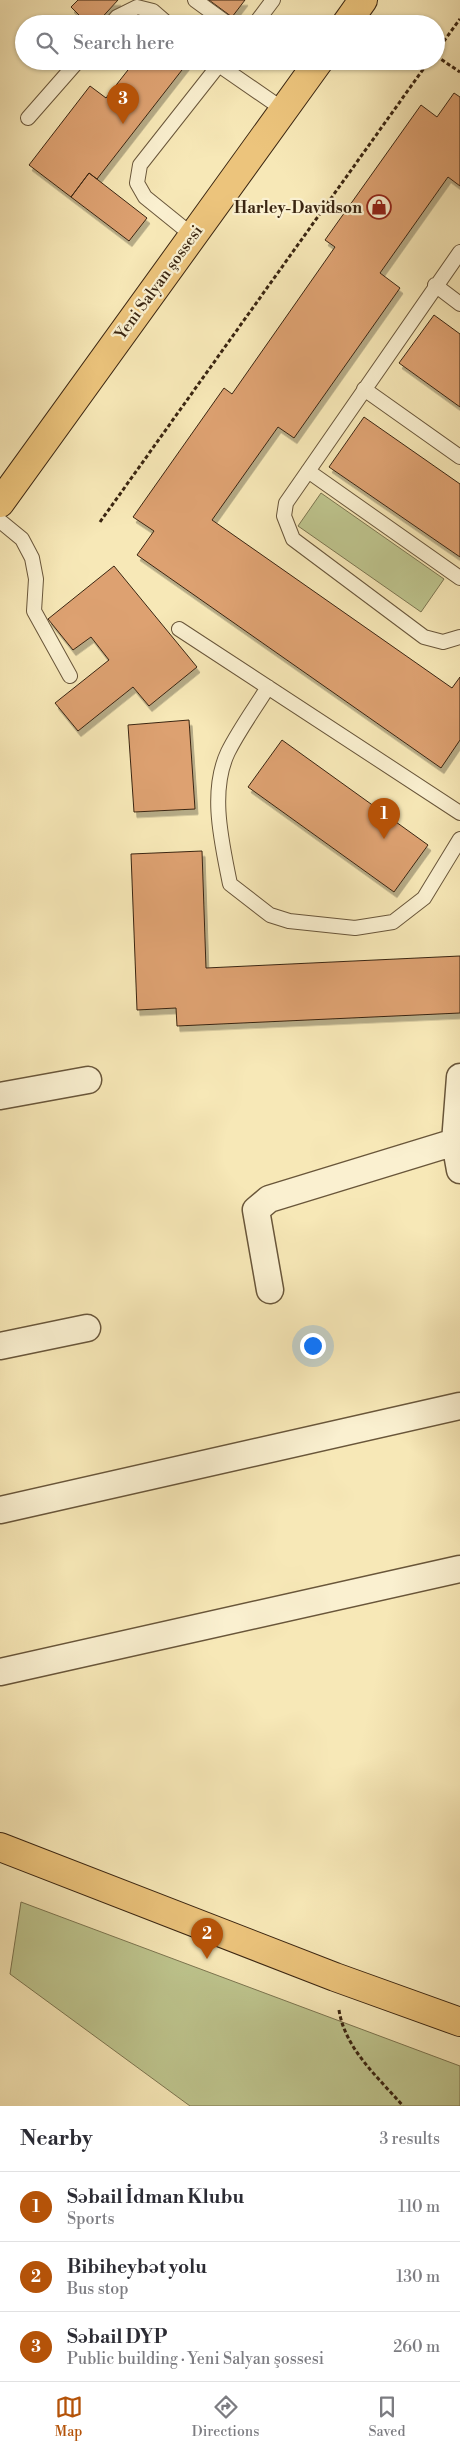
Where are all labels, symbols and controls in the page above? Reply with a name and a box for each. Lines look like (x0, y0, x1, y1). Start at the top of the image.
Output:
search box (15, 15, 445, 70)
icon: search (33, 29, 61, 57)
text: Search here (73, 31, 174, 55)
pin: 3 (107, 83, 139, 124)
shop icon: Harley-Davidson (366, 194, 392, 220)
place label: Harley-Davidson (234, 198, 362, 218)
street label: Yeni Salyan şossesi (110, 221, 207, 345)
pin: 1 (368, 798, 400, 839)
your location (300, 1333, 326, 1359)
pin: 2 (191, 1918, 223, 1959)
text: Nearby (20, 2126, 93, 2152)
text: 3 results (379, 2129, 440, 2149)
text: Səbail İdman Klubu (67, 2185, 244, 2209)
text: 1 (32, 2197, 40, 2217)
text: 110 m (398, 2197, 440, 2217)
text: Sports (67, 2209, 114, 2229)
text: Bibiheybət yolu (67, 2255, 207, 2279)
text: 2 (31, 2267, 41, 2287)
text: 130 m (396, 2267, 440, 2287)
text: Bus stop (67, 2279, 129, 2299)
text: Səbail DYP (67, 2325, 167, 2349)
text: 3 (31, 2337, 41, 2357)
text: 260 m (393, 2337, 440, 2357)
text: Public building · Yeni Salyan şossesi (67, 2349, 324, 2369)
tab: Map (55, 2393, 83, 2441)
tab: Directions (192, 2393, 259, 2441)
tab: Saved (369, 2393, 405, 2441)

